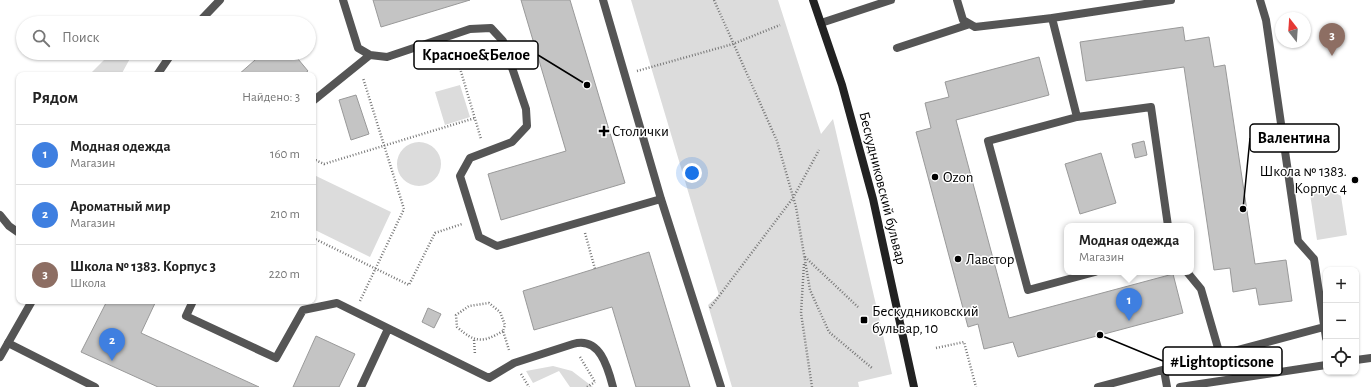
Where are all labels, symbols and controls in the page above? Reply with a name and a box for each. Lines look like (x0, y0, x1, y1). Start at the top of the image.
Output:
north arrow (1275, 12, 1311, 48)
search box (16, 16, 316, 60)
pin: 3 (1319, 23, 1345, 56)
icon: search (30, 27, 52, 49)
text: Поиск (62, 30, 100, 45)
callout: Красное&Белое (414, 41, 538, 69)
text: Красное&Белое (422, 47, 530, 63)
text: Рядом (32, 89, 78, 106)
text: Найдено: 3 (242, 91, 300, 104)
street label: Бескудниковский бульвар (856, 110, 909, 267)
place label: Столички (612, 124, 669, 139)
callout: Валентина (1250, 124, 1339, 152)
marker: Столички (599, 126, 609, 136)
text: Валентина (1258, 130, 1331, 146)
text: Модная одежда (70, 139, 171, 154)
text: 1 (43, 148, 47, 161)
text: 160 m (270, 148, 300, 161)
text: Магазин (70, 157, 116, 170)
your location (682, 163, 702, 183)
place label: Школа № 1383. Корпус 4 (1259, 164, 1347, 196)
place label: Ozon (943, 170, 973, 185)
marker: Ozon (930, 172, 940, 182)
marker: Школа № 1383. Корпус 4 (1350, 175, 1360, 185)
text: Ароматный мир (70, 199, 170, 214)
text: 2 (42, 208, 48, 221)
text: 210 m (270, 208, 300, 221)
text: Магазин (70, 217, 116, 230)
popup (1064, 223, 1194, 275)
text: Модная одежда (1079, 233, 1179, 248)
text: Магазин (1079, 251, 1124, 264)
place label: Лавстор (966, 252, 1015, 267)
marker: Лавстор (953, 254, 963, 264)
text: Школа № 1383. Корпус 3 (70, 259, 216, 274)
map controls (1323, 267, 1359, 375)
button: + (1323, 267, 1359, 303)
text: 3 (42, 268, 48, 281)
text: 220 m (269, 268, 300, 281)
text: Школа (70, 277, 106, 290)
pin: 1 (1116, 288, 1142, 321)
button: − (1323, 303, 1359, 339)
place label: Бескудниковский бульвар, 10 (872, 304, 979, 336)
marker: Бескудниковский бульвар, 10 (859, 315, 869, 325)
pin: 2 (99, 328, 125, 361)
button: locate (1323, 339, 1359, 375)
callout: #Lightopticsone (1163, 347, 1282, 375)
text: #Lightopticsone (1170, 354, 1274, 370)

